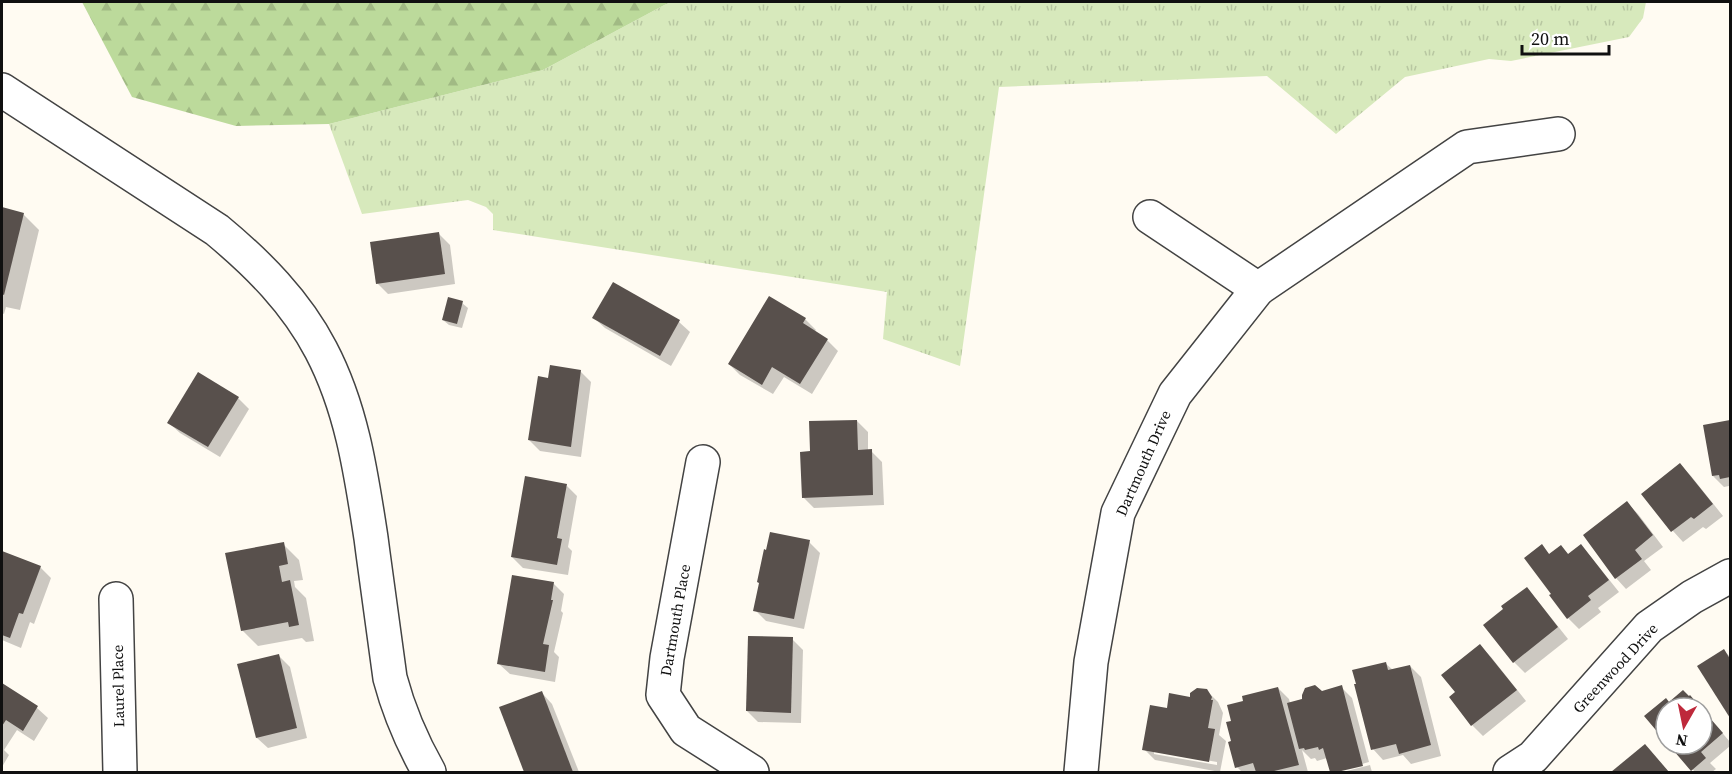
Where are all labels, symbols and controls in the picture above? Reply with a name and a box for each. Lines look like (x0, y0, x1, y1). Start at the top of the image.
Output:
scale bar (1522, 18, 1609, 56)
text: 20 m (1531, 26, 1569, 51)
street label: Dartmouth Drive (1110, 407, 1176, 519)
street label: Dartmouth Place (655, 562, 695, 678)
street label: Greenwood Drive (1568, 618, 1663, 718)
street label: Laurel Place (107, 644, 129, 728)
north arrow (1654, 696, 1714, 756)
text: N (1674, 729, 1689, 753)

